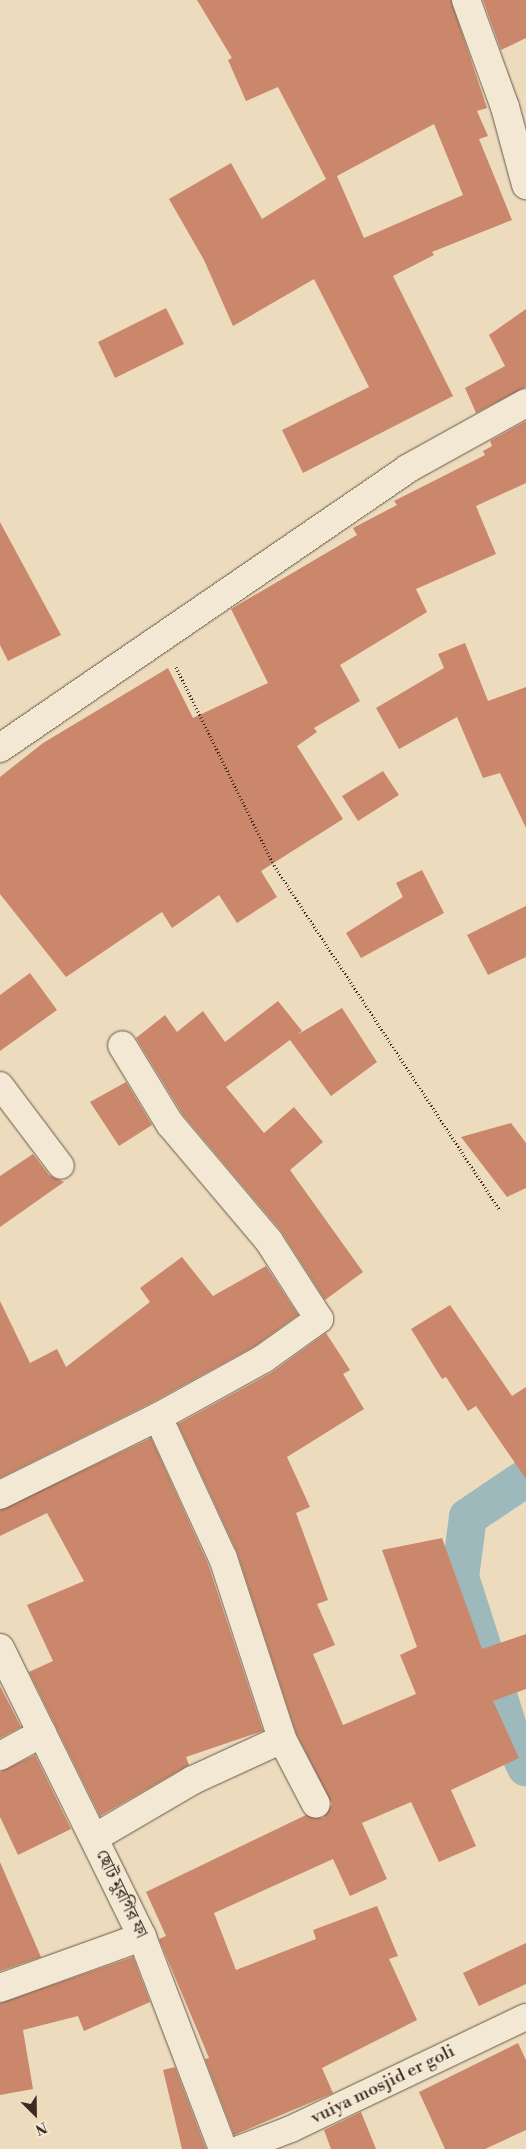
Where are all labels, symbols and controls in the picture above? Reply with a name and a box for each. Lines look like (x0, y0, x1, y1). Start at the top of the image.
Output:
street label: ছোট মুরগির ফা (90, 1846, 152, 1942)
street label: vuiya mosjid er goli (307, 2041, 459, 2129)
north arrow (10, 2089, 60, 2139)
text: N (32, 2117, 49, 2138)

